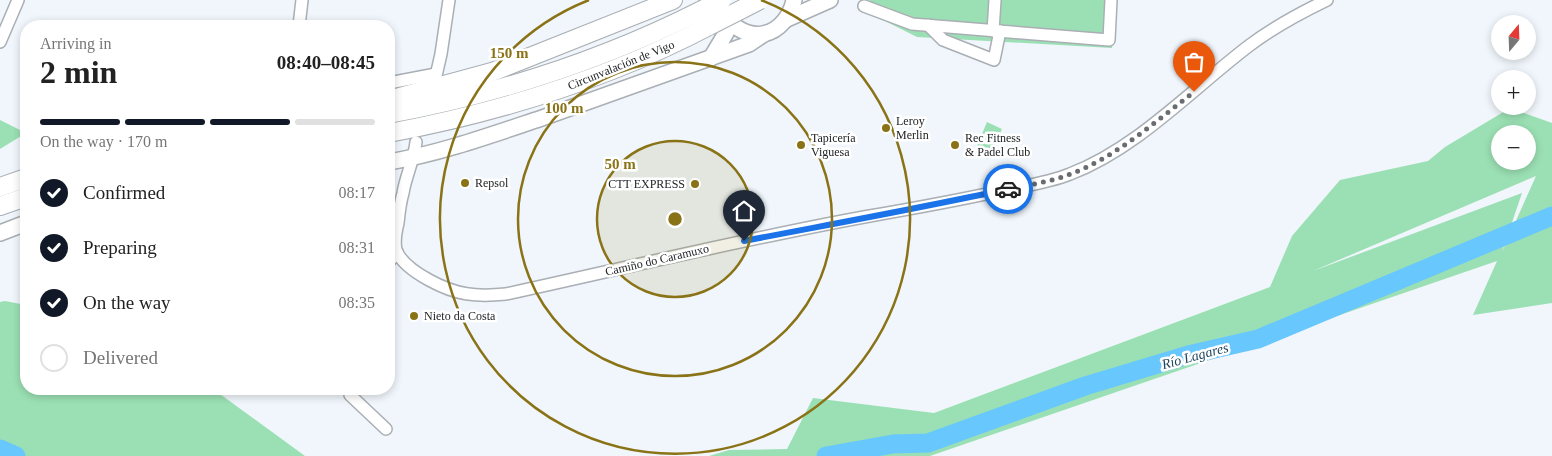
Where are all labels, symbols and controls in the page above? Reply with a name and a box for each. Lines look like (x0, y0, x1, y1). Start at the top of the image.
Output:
north arrow (1491, 15, 1536, 60)
map controls (1491, 15, 1536, 170)
text: Arriving in (40, 35, 112, 52)
street label: Circunvalación de Vigo (566, 37, 676, 93)
pin (1173, 41, 1215, 92)
text: 150 m (490, 45, 529, 61)
icon: bag (1180, 48, 1208, 76)
text: 08:40–08:45 (277, 52, 375, 73)
text: 2 min (40, 54, 117, 90)
button: + (1491, 70, 1536, 115)
text: 100 m (545, 100, 584, 116)
place label: Leroy Merlin (896, 114, 929, 142)
marker: Leroy Merlin (880, 122, 892, 134)
button: − (1491, 125, 1536, 170)
place label: Tapicería Viguesa (811, 131, 856, 159)
place label: Rec Fitness & Padel Club (965, 131, 1030, 159)
text: On the way · 170 m (40, 133, 168, 150)
marker: Tapicería Viguesa (795, 139, 807, 151)
marker: Rec Fitness & Padel Club (949, 139, 961, 151)
text: 50 m (604, 156, 636, 172)
courier (983, 164, 1033, 214)
icon: car (994, 175, 1022, 203)
place label: Repsol (475, 176, 509, 190)
marker: Repsol (459, 177, 471, 189)
place label: CTT EXPRESS (608, 177, 685, 191)
marker: CTT EXPRESS (689, 178, 701, 190)
icon: check (40, 179, 68, 207)
text: Confirmed (83, 182, 165, 203)
text: 08:17 (339, 184, 375, 201)
pin (723, 190, 765, 241)
icon: home (730, 197, 758, 225)
centre of rings (666, 210, 684, 228)
icon: check (40, 234, 68, 262)
text: Preparing (83, 237, 157, 258)
text: 08:31 (339, 239, 375, 256)
street label: Camiño do Caramuxo (604, 241, 710, 279)
icon: check (40, 289, 68, 317)
text: On the way (83, 292, 171, 313)
text: 08:35 (339, 294, 375, 311)
place label: Nieto da Costa (424, 309, 496, 323)
marker: Nieto da Costa (408, 310, 420, 322)
water label: Río Lagares (1159, 340, 1230, 372)
text: Delivered (83, 347, 158, 368)

